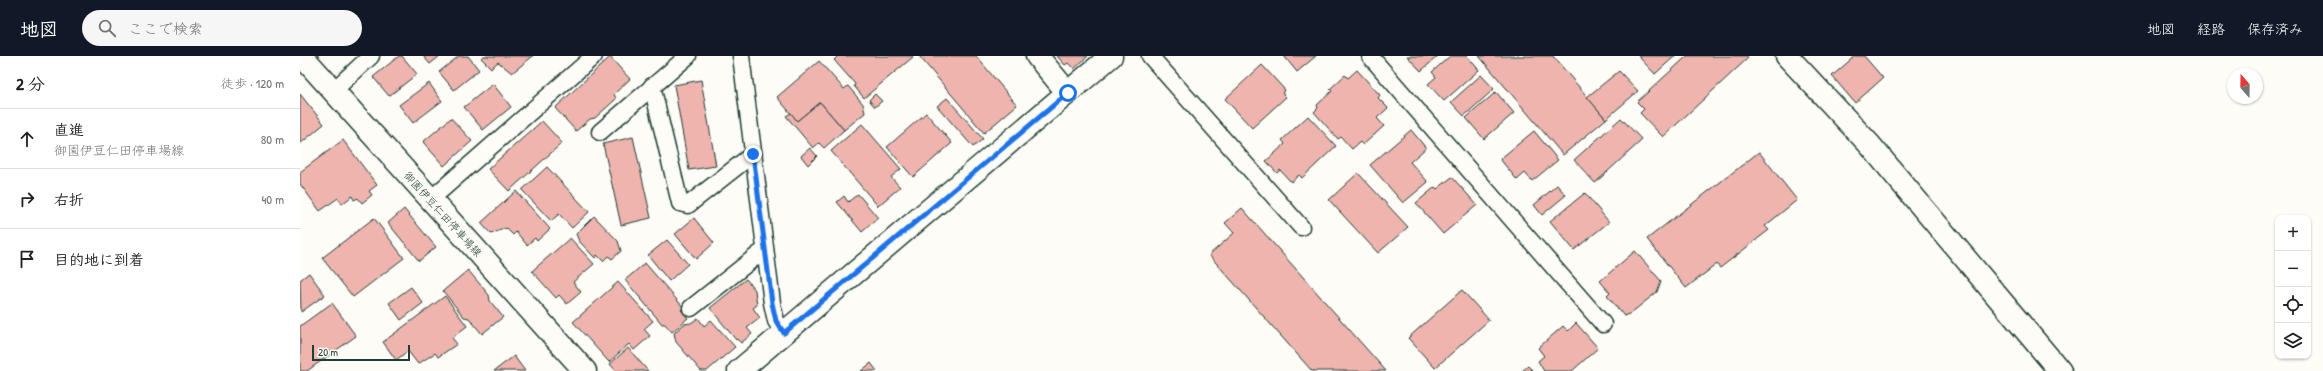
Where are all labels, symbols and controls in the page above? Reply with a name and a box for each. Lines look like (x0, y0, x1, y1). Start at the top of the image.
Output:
search box (82, 10, 362, 46)
text: 地図 (20, 16, 58, 42)
icon: search (96, 17, 118, 39)
text: ここで検索 (128, 18, 203, 39)
text: 地図 (2147, 19, 2175, 38)
text: 経路 (2197, 19, 2225, 38)
text: 保存済み (2247, 19, 2303, 38)
north arrow (2227, 68, 2263, 104)
text: 2 分 (16, 72, 45, 95)
text: 徒歩 · 120 m (221, 74, 284, 92)
route start (1059, 84, 1077, 102)
text: 直進 (54, 119, 84, 140)
icon: ahead (16, 128, 38, 150)
text: 80 m (261, 130, 284, 148)
text: 御園伊豆仁田停車場線 (54, 141, 184, 159)
route end (744, 145, 762, 163)
street label: 御園伊豆仁田停車場線 (401, 168, 485, 260)
icon: right (16, 188, 38, 210)
text: 右折 (54, 189, 84, 210)
text: 40 m (261, 190, 284, 208)
map controls (2275, 215, 2311, 359)
button: + (2275, 215, 2311, 251)
icon: arrive (16, 248, 38, 270)
text: 目的地に到着 (54, 249, 144, 270)
button: − (2275, 251, 2311, 287)
button: locate (2275, 287, 2311, 323)
button: layers (2275, 323, 2311, 359)
scale bar (312, 343, 410, 362)
text: 20 m (318, 345, 338, 359)

